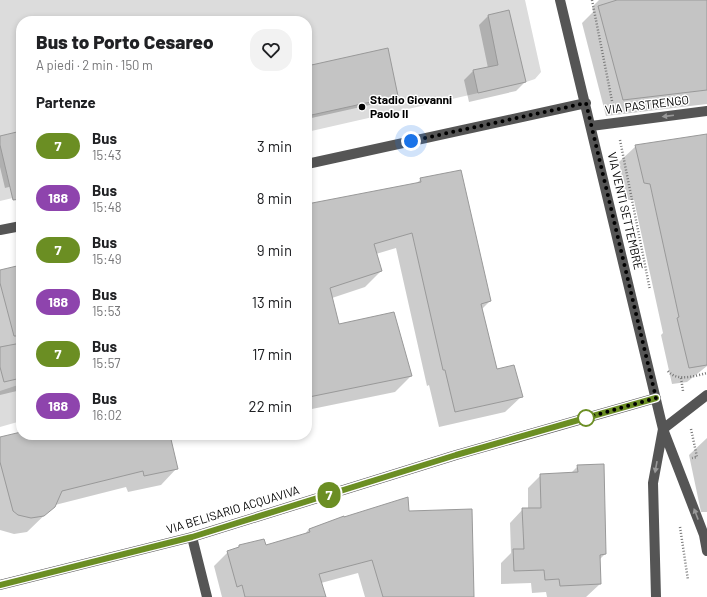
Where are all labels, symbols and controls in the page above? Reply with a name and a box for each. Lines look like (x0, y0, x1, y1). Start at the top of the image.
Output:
button: heart (250, 29, 292, 71)
text: Bus to Porto Cesareo (36, 30, 214, 53)
text: A piedi · 2 min · 150 m (36, 57, 153, 73)
place label: Stadio Giovanni Paolo II (370, 92, 452, 120)
street label: VIA PASTRENGO (604, 92, 690, 116)
text: Partenze (36, 93, 96, 111)
marker: Stadio Giovanni Paolo II (357, 102, 367, 112)
one-way arrow (662, 112, 674, 119)
text: Bus (92, 129, 117, 147)
your location (401, 131, 421, 151)
text: 7 (55, 137, 61, 154)
text: 3 min (257, 137, 292, 155)
text: 15:43 (92, 147, 122, 163)
street label: VIA VENTI SETTEMBRE (606, 151, 646, 271)
text: Bus (92, 181, 117, 199)
text: 188 (48, 189, 68, 206)
text: 8 min (257, 189, 292, 207)
text: 15:48 (92, 199, 122, 215)
text: Bus (92, 233, 117, 251)
text: 7 (55, 241, 61, 258)
text: 9 min (257, 241, 292, 259)
text: 15:49 (92, 251, 122, 267)
text: Bus (92, 285, 117, 303)
text: 188 (48, 293, 68, 310)
text: 13 min (252, 293, 292, 311)
text: 15:53 (92, 303, 121, 319)
text: Bus (92, 337, 117, 355)
text: 7 (55, 345, 61, 362)
text: 17 min (252, 345, 292, 363)
text: 15:57 (92, 355, 120, 371)
text: Bus (92, 389, 117, 407)
text: 188 (48, 397, 68, 414)
text: 22 min (249, 397, 292, 415)
text: 16:02 (92, 407, 122, 423)
unlabelled marker (577, 409, 595, 427)
one-way arrow (653, 461, 659, 473)
street label: VIA BELISARIO ACQUAVIVA (165, 482, 301, 536)
line badge: 7 (316, 482, 342, 508)
text: 7 (326, 486, 332, 503)
one-way arrow (692, 507, 698, 519)

